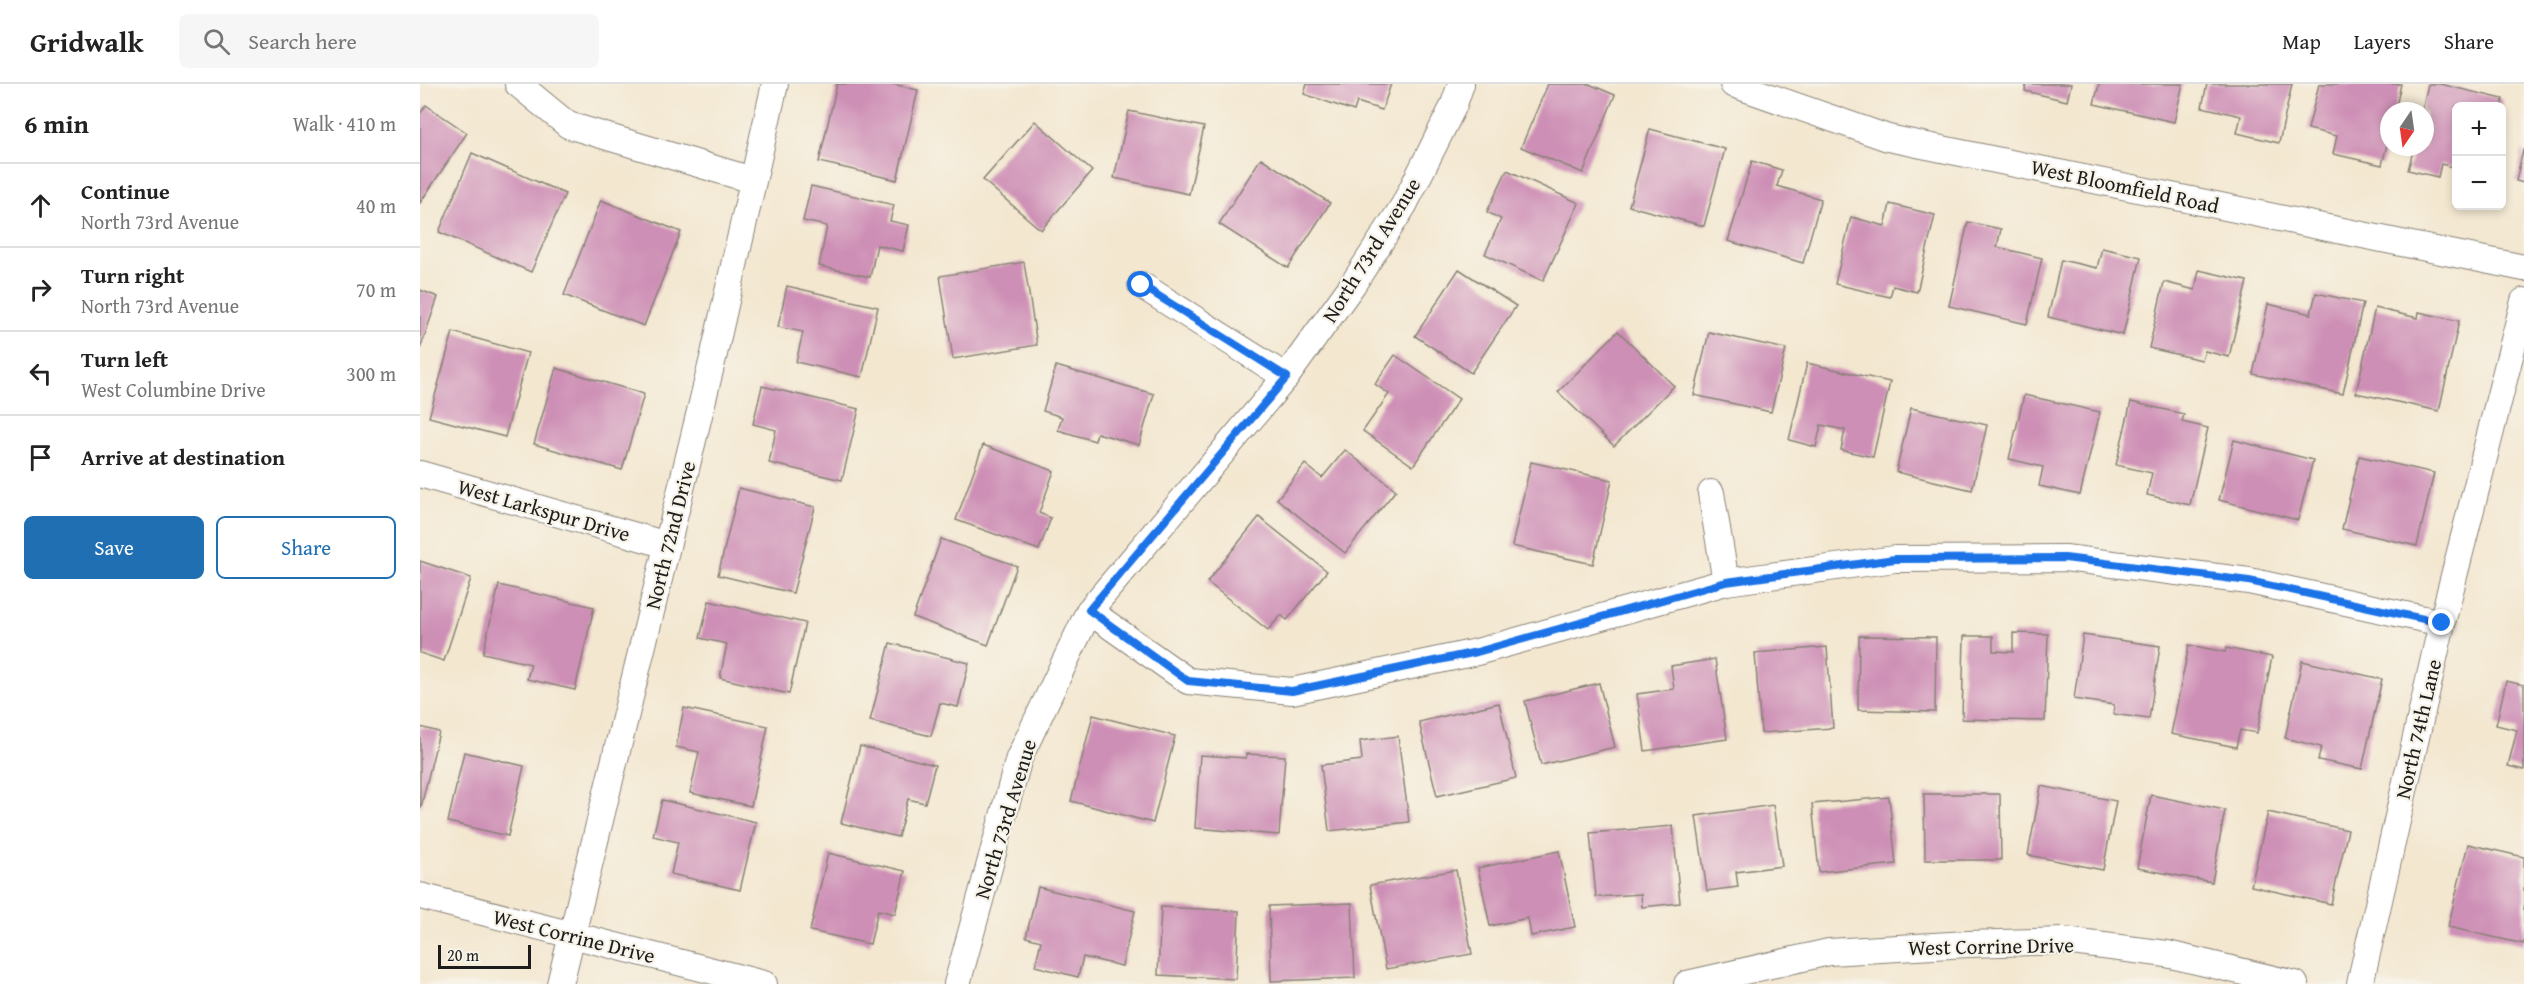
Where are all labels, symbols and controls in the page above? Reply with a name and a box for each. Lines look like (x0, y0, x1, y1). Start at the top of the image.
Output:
search box (179, 14, 599, 68)
text: Gridwalk (30, 21, 143, 62)
icon: search (200, 25, 233, 58)
text: Search here (248, 25, 357, 57)
text: Map (2282, 26, 2321, 57)
text: Layers (2354, 26, 2411, 57)
text: Share (2444, 26, 2494, 57)
north arrow (2380, 102, 2434, 156)
map controls (2452, 102, 2506, 210)
button: + (2452, 102, 2506, 156)
text: 6 min (24, 104, 89, 143)
text: Walk · 410 m (293, 109, 396, 138)
street label: West Bloomfield Road (2028, 151, 2223, 221)
button: − (2452, 156, 2506, 210)
street label: North 73rd Avenue (1314, 171, 1428, 329)
text: Continue (81, 175, 170, 207)
icon: ahead (24, 189, 57, 222)
text: 40 m (356, 191, 396, 220)
text: North 73rd Avenue (81, 207, 239, 236)
text: Turn right (81, 259, 184, 291)
route start (1127, 271, 1153, 297)
icon: right (24, 273, 57, 306)
text: 70 m (356, 275, 396, 304)
text: North 73rd Avenue (81, 291, 239, 320)
text: Turn left (81, 343, 168, 375)
icon: left (24, 357, 57, 390)
text: 300 m (346, 359, 396, 388)
text: West Columbine Drive (81, 375, 266, 404)
icon: arrive (24, 441, 57, 474)
text: Arrive at destination (81, 441, 285, 473)
street label: North 72nd Drive (637, 457, 703, 612)
street label: West Larkspur Drive (454, 471, 634, 549)
button: Save (24, 516, 204, 579)
button: Share (216, 516, 396, 579)
route end (2428, 609, 2454, 635)
street label: North 74th Lane (2387, 656, 2449, 802)
street label: North 73rd Avenue (966, 735, 1044, 903)
street label: West Corrine Drive (490, 901, 658, 971)
street label: West Corrine Drive (1908, 929, 2074, 963)
scale bar (438, 942, 531, 970)
text: 20 m (447, 943, 479, 967)

